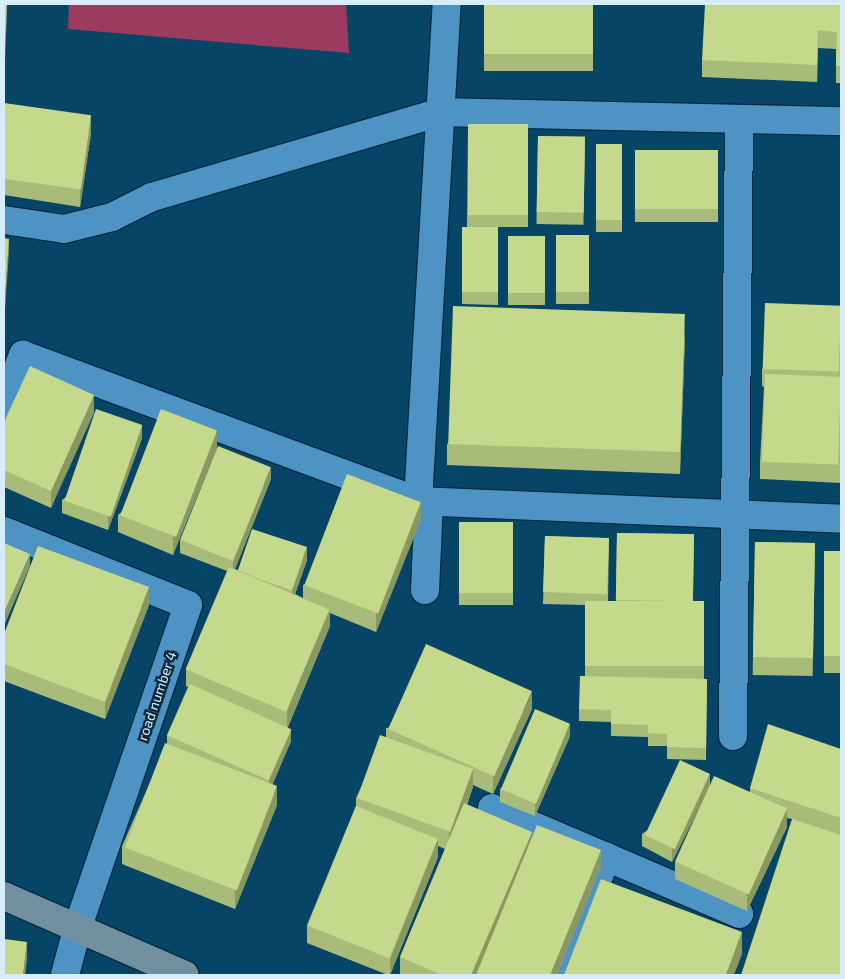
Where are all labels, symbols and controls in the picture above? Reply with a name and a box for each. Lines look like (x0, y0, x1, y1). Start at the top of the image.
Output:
street label: road number 4 (134, 649, 180, 743)

